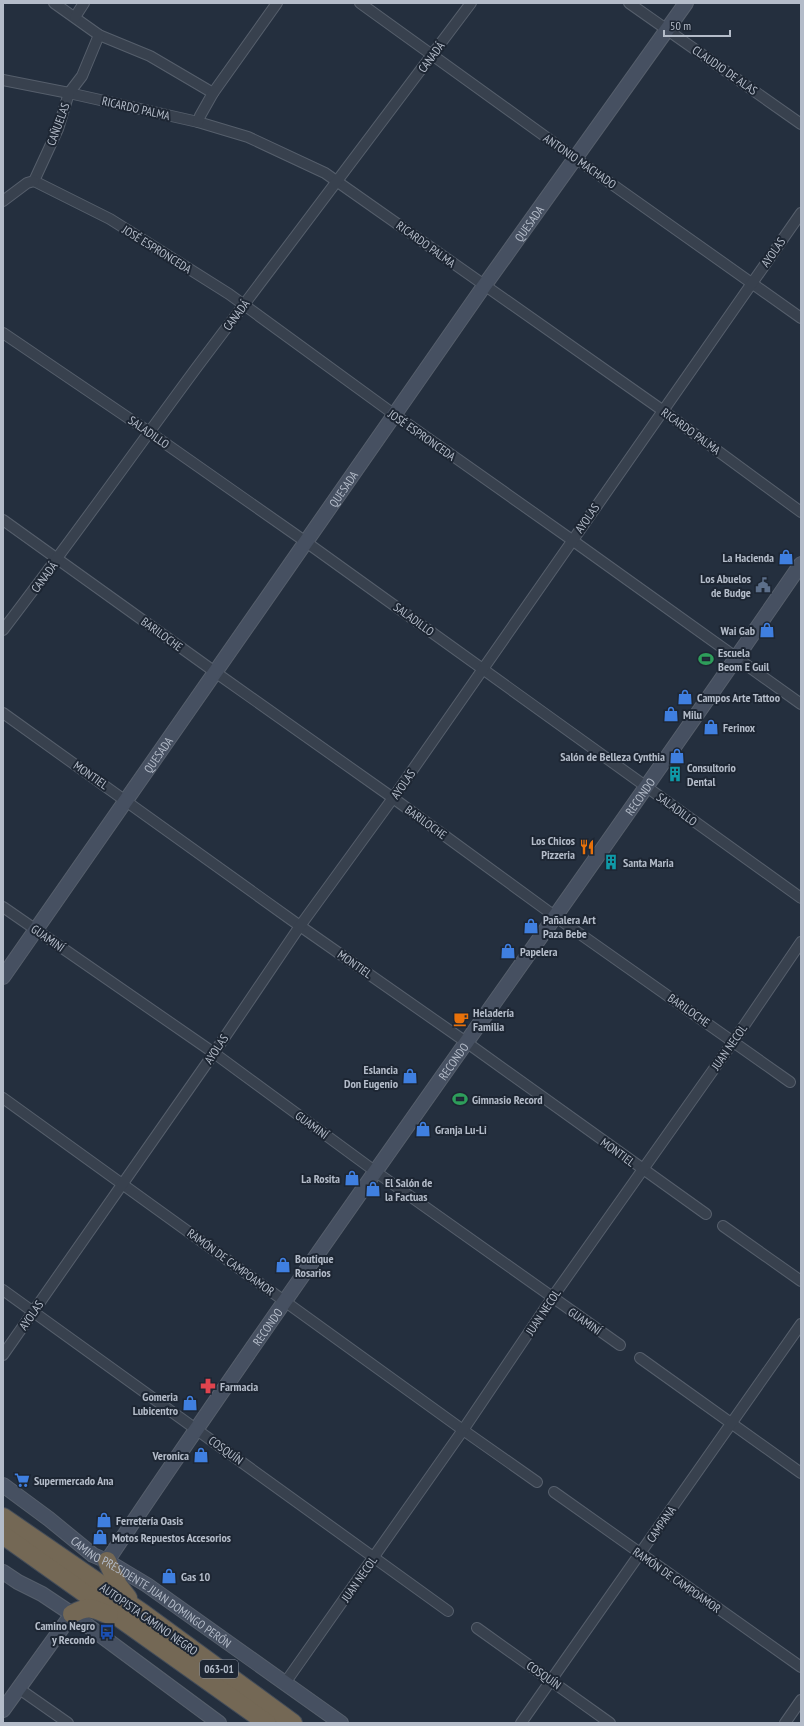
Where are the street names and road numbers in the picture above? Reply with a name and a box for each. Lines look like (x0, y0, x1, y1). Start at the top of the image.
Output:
street label: CANADÁ (415, 38, 448, 75)
street label: CLAUDIO DE ALAS (690, 42, 760, 98)
street label: RICARDO PALMA (101, 93, 172, 123)
street label: CAÑUELAS (43, 100, 73, 148)
street label: ANTONIO MACHADO (541, 130, 620, 192)
street label: QUESADA (511, 202, 547, 244)
street label: RICARDO PALMA (394, 218, 459, 271)
street label: JOSÉ ESPRONCEDA (119, 221, 195, 276)
street label: AYOLAS (758, 234, 788, 270)
street label: CANADÁ (220, 296, 253, 333)
street label: RICARDO PALMA (659, 405, 724, 458)
street label: JOSÉ ESPRONCEDA (385, 406, 459, 464)
street label: SALADILLO (126, 413, 173, 452)
street label: QUESADA (325, 467, 361, 510)
street label: AYOLAS (572, 500, 602, 536)
street label: CANADÁ (28, 558, 61, 595)
street label: SALADILLO (391, 599, 438, 639)
street label: BARILOCHE (138, 614, 186, 654)
street label: QUESADA (140, 733, 176, 776)
street label: MONTIEL (71, 758, 111, 792)
street label: AYOLAS (388, 766, 418, 802)
street label: RECONDO (621, 774, 658, 818)
street label: SALADILLO (654, 789, 701, 829)
street label: BARILOCHE (402, 802, 450, 842)
street label: GUAMINÍ (28, 921, 68, 955)
street label: MONTIEL (335, 947, 375, 981)
street label: BARILOCHE (665, 990, 713, 1030)
street label: JUAN NECOL (707, 1021, 750, 1074)
street label: AYOLAS (201, 1031, 231, 1067)
street label: RECONDO (435, 1039, 472, 1083)
street label: GUAMINÍ (292, 1108, 332, 1142)
street label: MONTIEL (598, 1134, 638, 1170)
street label: RAMÓN DE CAMPOAMOR (184, 1225, 278, 1299)
street label: JUAN NECOL (522, 1286, 564, 1339)
street label: AYOLAS (16, 1297, 46, 1333)
street label: GUAMINÍ (565, 1304, 605, 1338)
street label: RECONDO (249, 1305, 286, 1348)
street label: COSQUÍN (206, 1432, 246, 1468)
street label: CAMPANA (643, 1503, 679, 1545)
street label: CAMINO PRESIDENTE JUAN DOMINGO PERÓN (68, 1533, 235, 1650)
street label: RAMÓN DE CAMPOAMOR (630, 1544, 724, 1616)
street label: JUAN NECOL (337, 1553, 380, 1606)
street label: AUTOPISTA CAMINO NEGRO (97, 1580, 201, 1659)
street label: COSQUÍN (524, 1658, 564, 1692)
road number: 063-01 (200, 1660, 238, 1678)

